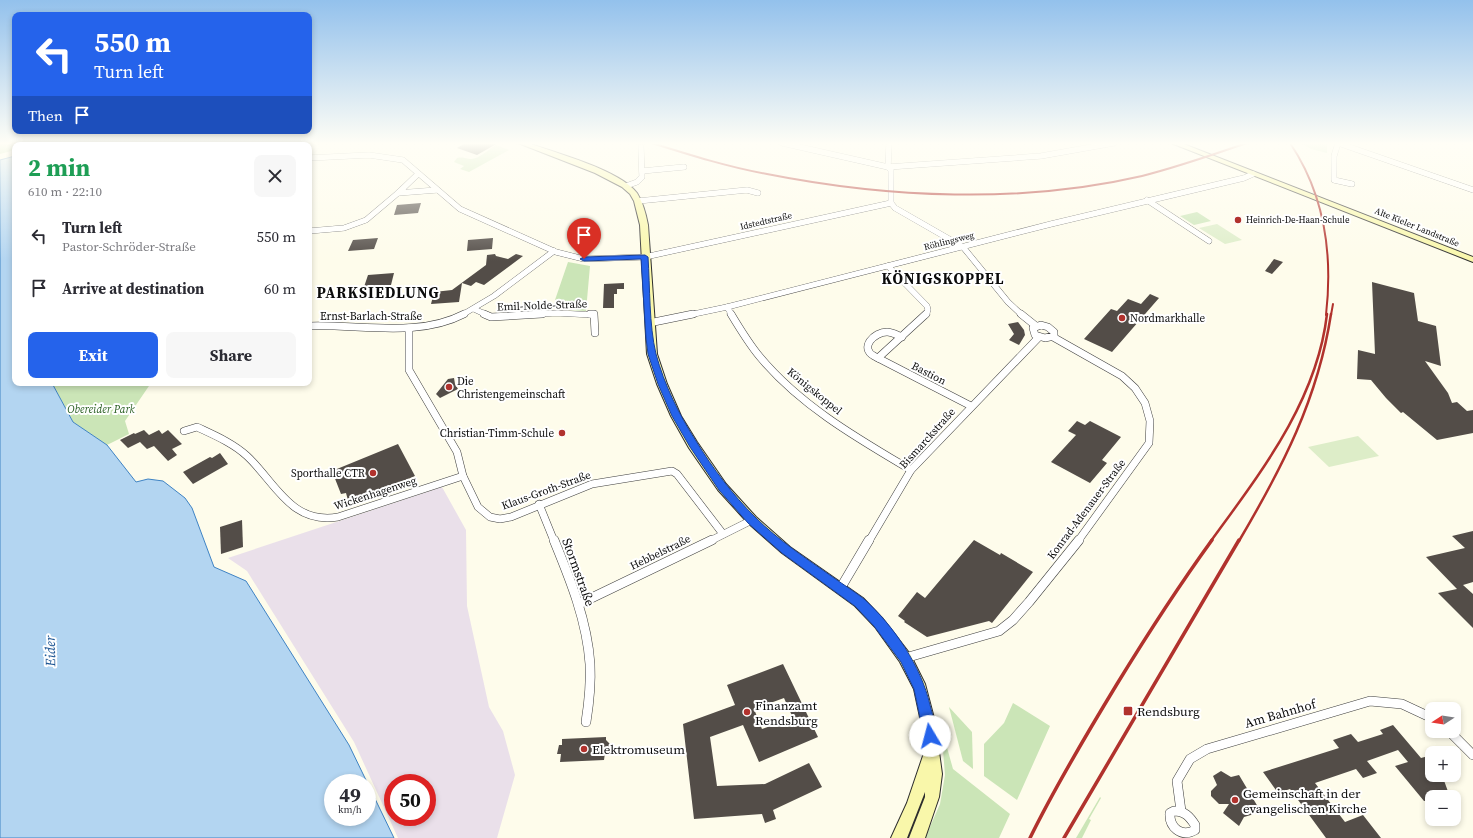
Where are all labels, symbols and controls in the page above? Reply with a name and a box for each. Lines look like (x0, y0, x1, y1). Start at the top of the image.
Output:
text: 550 m (94, 23, 171, 61)
icon: left (28, 28, 80, 80)
text: Turn left (94, 59, 164, 84)
icon: arrive (71, 104, 93, 126)
text: Then (28, 105, 63, 126)
text: 2 min (28, 151, 90, 184)
button: close (254, 155, 296, 197)
text: 610 m · 22:10 (28, 183, 102, 200)
street label: Alte Kieler Landstraße (1373, 205, 1461, 250)
street label: Idstedtstraße (739, 209, 793, 233)
place label: Heinrich-De-Haan-Schule (1246, 214, 1350, 226)
marker: Heinrich-De-Haan-Schule (1233, 215, 1243, 225)
text: Turn left (62, 217, 122, 238)
pin (567, 218, 601, 259)
icon: arrive (573, 224, 595, 246)
icon: left (28, 225, 50, 247)
text: 550 m (256, 226, 296, 247)
street label: Röhlingsweg (923, 229, 976, 253)
text: Pastor-Schröder-Straße (62, 238, 196, 255)
district label: KÖNIGSKOPPEL (882, 268, 1004, 289)
icon: arrive (28, 277, 50, 299)
text: Arrive at destination (62, 278, 204, 299)
text: 60 m (264, 278, 296, 299)
district label: PARKSIEDLUNG (316, 282, 440, 303)
street label: Emil-Nolde-Straße (497, 296, 588, 315)
street label: Ernst-Barlach-Straße (320, 309, 422, 324)
place label: Nordmarkhalle (1130, 311, 1206, 326)
marker: Nordmarkhalle (1117, 313, 1127, 323)
button: Exit (28, 332, 158, 378)
button: Share (166, 332, 296, 378)
street label: Bastion (909, 358, 949, 389)
street label: Königskoppel (784, 365, 845, 418)
place label: Die Christengemeinschaft (457, 374, 566, 402)
marker: Die Christengemeinschaft (444, 382, 454, 392)
park label: Obereider Park (67, 402, 136, 417)
street label: Bismarckstraße (896, 405, 959, 472)
place label: Christian-Timm-Schule (440, 426, 554, 441)
marker: Christian-Timm-Schule (557, 428, 567, 438)
street label: Konrad-Adenauer-Straße (1044, 456, 1129, 562)
place label: Sporthalle CTR (291, 466, 365, 481)
street label: Klaus-Groth-Straße (500, 467, 593, 514)
marker: Sporthalle CTR (368, 468, 378, 478)
street label: Wickenhagenweg (332, 473, 419, 514)
street label: Hebbelstraße (627, 531, 693, 574)
street label: Stormstraße (558, 536, 599, 609)
water label: Eider (40, 635, 60, 668)
street label: Am Bahnhof (1243, 695, 1319, 732)
place label: Finanzamt Rendsburg (755, 697, 818, 729)
north arrow (1425, 702, 1461, 738)
map controls (1425, 702, 1461, 826)
place label: Rendsburg (1137, 703, 1200, 720)
marker: Rendsburg (1122, 705, 1134, 717)
marker: Finanzamt Rendsburg (742, 707, 752, 717)
position arrow (909, 715, 951, 757)
place label: Elektromuseum (592, 741, 685, 758)
marker: Elektromuseum (579, 744, 589, 754)
button: + (1425, 746, 1461, 782)
speed limit sign: 50 (384, 774, 436, 826)
text: 49 (339, 781, 361, 809)
place label: Gemeinschaft in der evangelischen Kirche (1243, 785, 1367, 817)
button: − (1425, 790, 1461, 826)
marker: Gemeinschaft in der evangelischen Kirche (1230, 795, 1240, 805)
text: km/h (338, 803, 362, 816)

